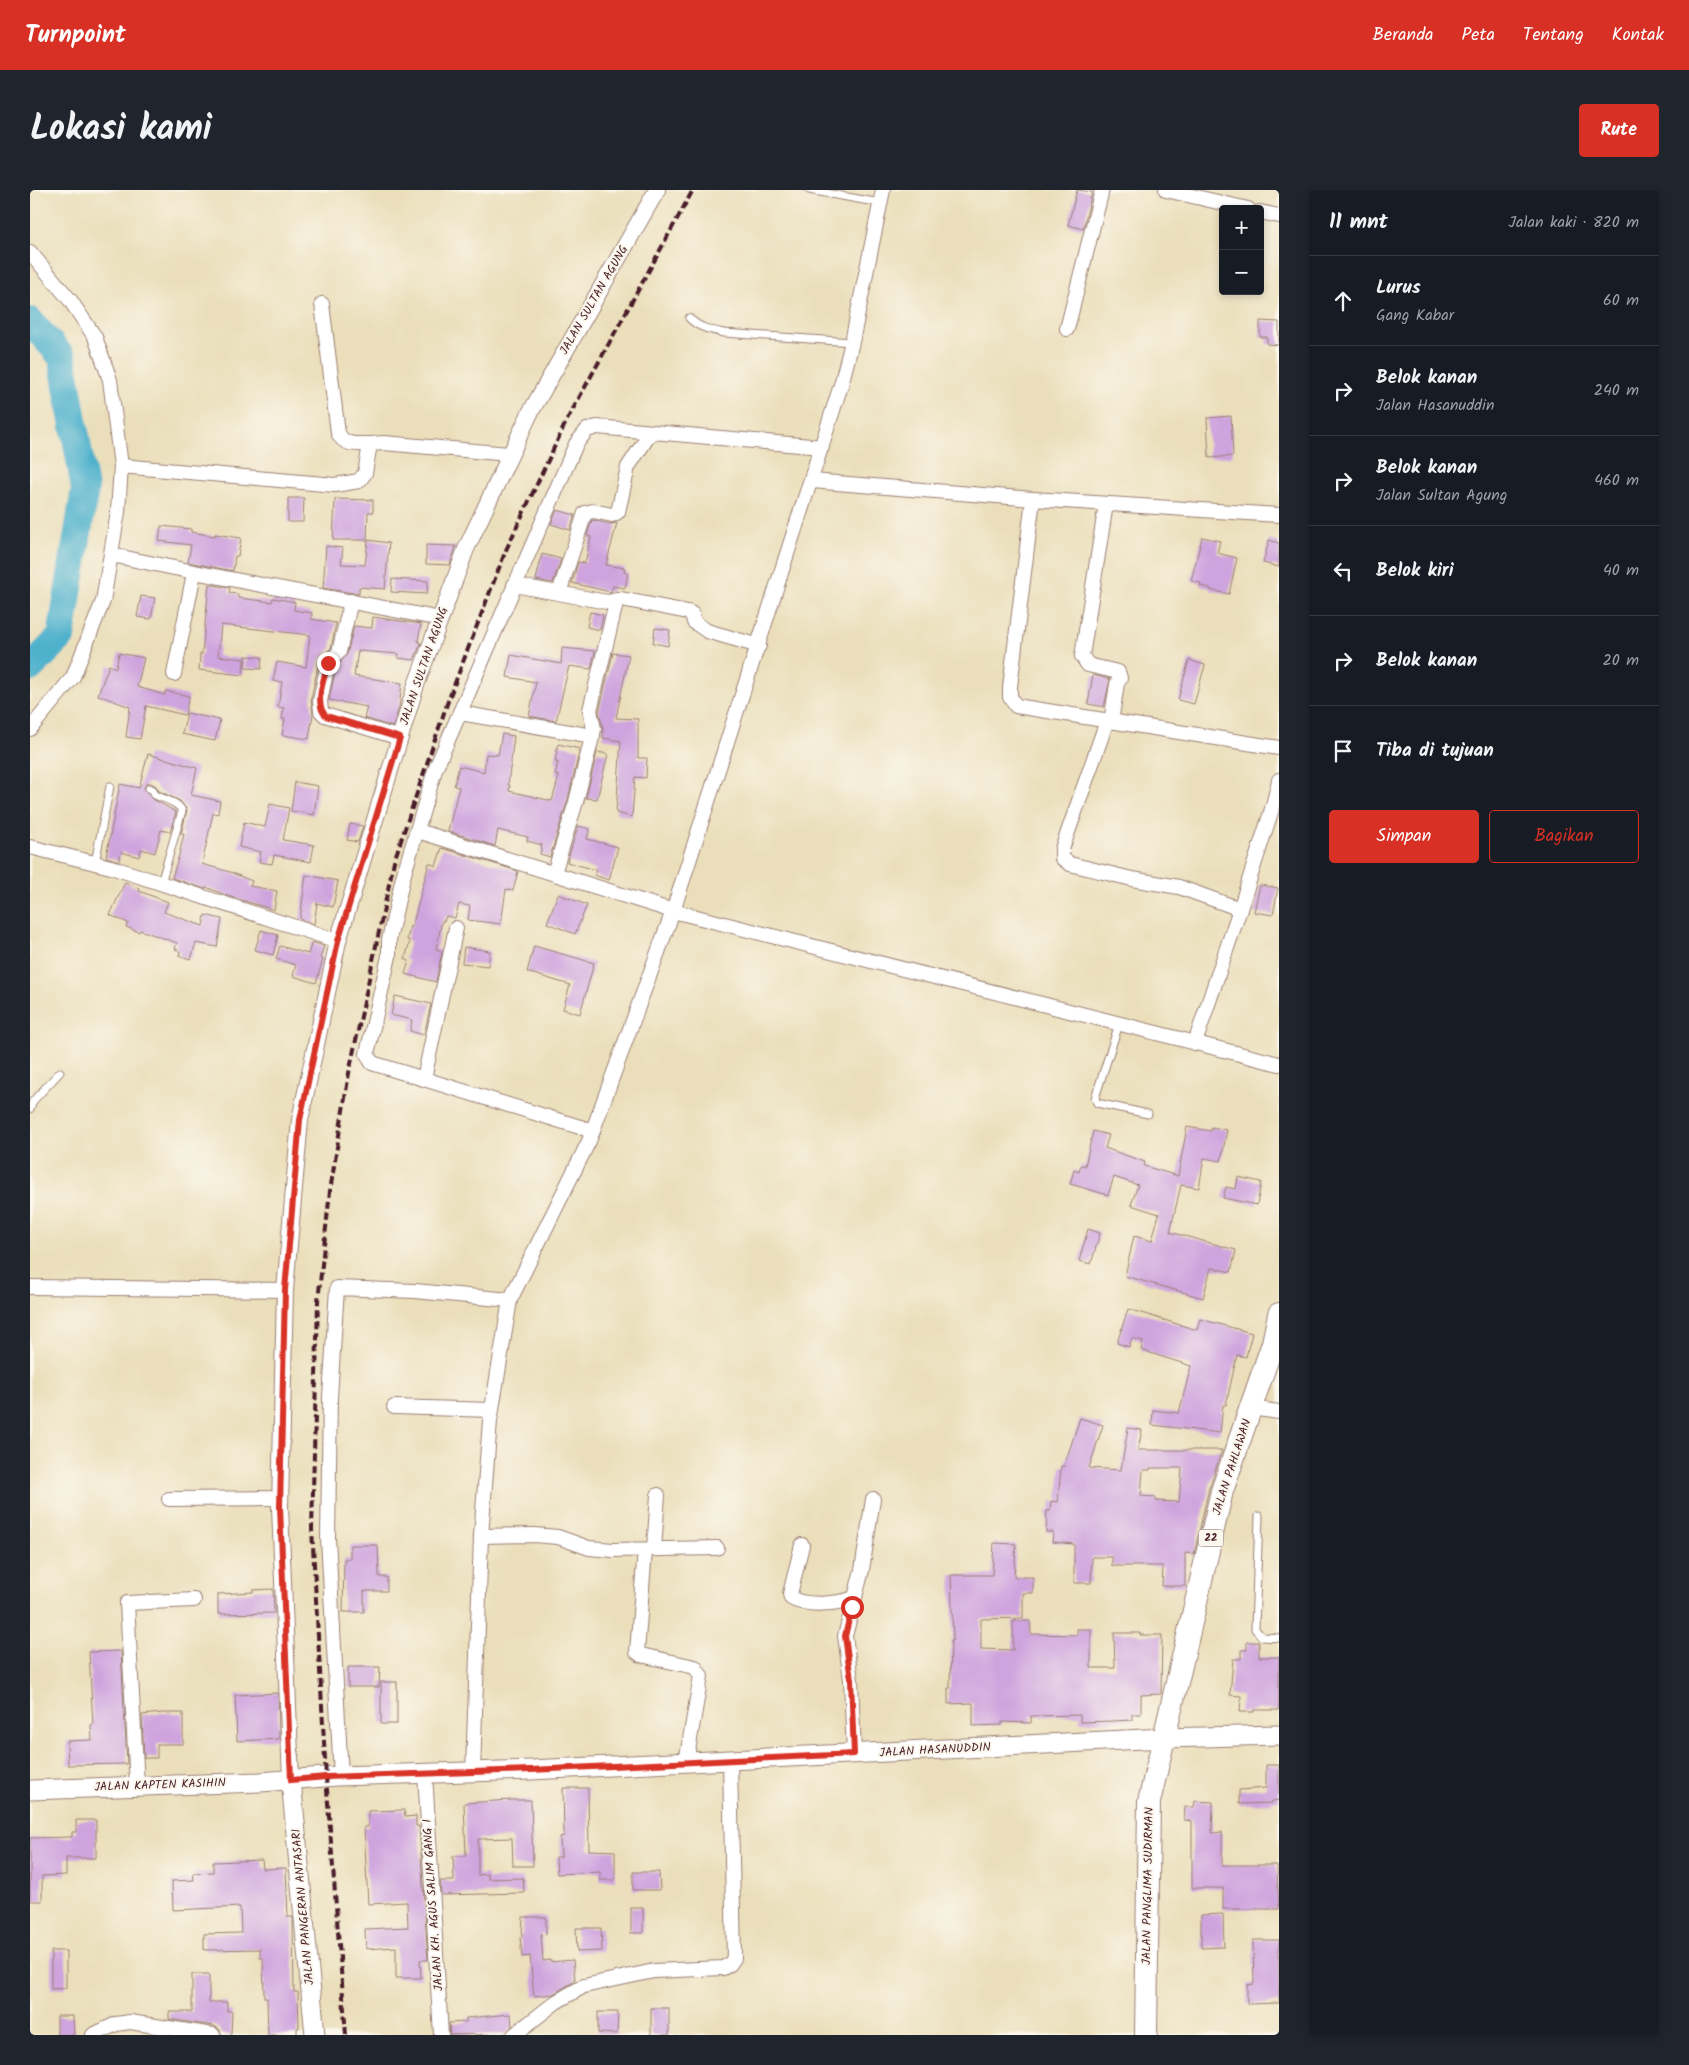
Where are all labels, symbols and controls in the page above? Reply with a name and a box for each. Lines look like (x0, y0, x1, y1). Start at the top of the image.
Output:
text: Turnpoint (25, 16, 126, 55)
text: Beranda (1373, 21, 1434, 50)
text: Peta (1462, 21, 1495, 50)
text: Tentang (1523, 21, 1584, 50)
text: Kontak (1612, 21, 1664, 50)
text: Lokasi kami (30, 102, 212, 158)
button: Rute (1579, 104, 1659, 157)
map controls (1219, 205, 1264, 295)
button: + (1219, 205, 1264, 250)
text: 11 mnt (1329, 206, 1388, 239)
text: Jalan kaki · 820 m (1509, 210, 1639, 235)
street label: JALAN SULTAN AGUNG (555, 242, 633, 358)
button: − (1219, 250, 1264, 295)
text: Lurus (1376, 273, 1421, 303)
icon: ahead (1329, 287, 1357, 315)
text: 60 m (1603, 288, 1639, 313)
text: Gang Kabar (1376, 303, 1454, 328)
text: Belok kanan (1376, 363, 1477, 393)
icon: right (1329, 377, 1357, 405)
text: 240 m (1594, 378, 1639, 403)
text: Jalan Hasanuddin (1376, 393, 1494, 418)
text: Belok kanan (1376, 453, 1477, 483)
icon: right (1329, 467, 1357, 495)
text: 460 m (1594, 468, 1639, 493)
text: Jalan Sultan Agung (1376, 483, 1507, 508)
text: Belok kiri (1376, 556, 1454, 586)
icon: left (1329, 557, 1357, 585)
text: 40 m (1603, 558, 1639, 583)
street label: JALAN SULTAN AGUNG (395, 604, 453, 728)
text: Belok kanan (1376, 646, 1477, 676)
icon: right (1329, 647, 1357, 675)
text: 20 m (1603, 648, 1639, 673)
route end (317, 652, 340, 675)
text: Tiba di tujuan (1376, 736, 1494, 766)
icon: arrive (1329, 737, 1357, 765)
button: Simpan (1329, 810, 1479, 863)
button: Bagikan (1489, 810, 1639, 863)
street label: JALAN PAHLAWAN (1207, 1416, 1257, 1518)
road number: 22 (1198, 1530, 1224, 1546)
route start (841, 1596, 864, 1619)
street label: JALAN HASANUDDIN (879, 1738, 991, 1762)
street label: JALAN KAPTEN KASIHIN (94, 1773, 226, 1797)
street label: JALAN PANGLIMA SUDIRMAN (1137, 1807, 1159, 1965)
street label: JALAN KH. AGUS SALIM GANG I (417, 1818, 448, 1992)
street label: JALAN PANGERAN ANTASARI (287, 1828, 319, 1986)

